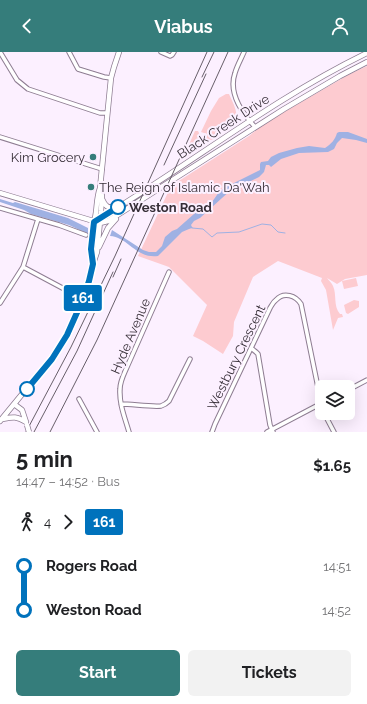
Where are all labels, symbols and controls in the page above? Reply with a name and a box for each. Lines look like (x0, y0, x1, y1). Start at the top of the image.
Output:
icon: back (16, 15, 38, 37)
icon: person (329, 15, 351, 37)
text: Viabus (154, 16, 213, 37)
street label: Black Creek Drive (175, 91, 272, 162)
place label: Kim Grocery (11, 150, 85, 165)
marker: Kim Grocery (88, 152, 98, 162)
place label: The Reign of Islamic Da'Wah (99, 180, 270, 195)
marker: The Reign of Islamic Da'Wah (86, 182, 96, 192)
marker: Weston Road (110, 199, 126, 215)
place label: Weston Road (129, 200, 212, 215)
line badge: 161 (60, 285, 106, 311)
text: 161 (72, 290, 94, 306)
street label: Hyde Avenue (108, 296, 153, 376)
street label: Westbury Crescent (204, 302, 269, 412)
map controls (315, 380, 355, 420)
button: layers (315, 380, 355, 420)
unlabelled marker (19, 381, 35, 397)
text: 5 min (16, 446, 73, 472)
text: $1.65 (313, 457, 351, 475)
text: 14:47 – 14:52 · Bus (16, 474, 120, 489)
icon: walk (16, 511, 38, 533)
icon: forward (57, 511, 79, 533)
text: 161 (93, 514, 115, 530)
text: 4 (44, 515, 51, 530)
text: Rogers Road (46, 557, 137, 575)
text: 14:51 (323, 559, 351, 574)
text: Weston Road (46, 601, 142, 619)
text: 14:52 (322, 603, 351, 618)
button: Start (16, 650, 180, 696)
button: Tickets (188, 650, 351, 696)

